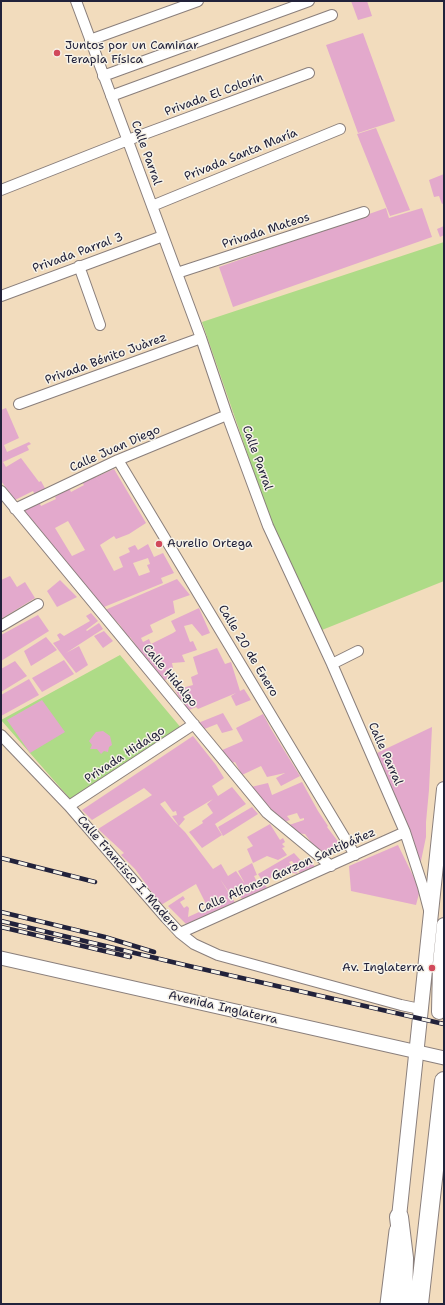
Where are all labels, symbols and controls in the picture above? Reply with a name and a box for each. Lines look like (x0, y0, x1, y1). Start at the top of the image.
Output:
place label: Juntos por un Caminar Terapia Física (65, 39, 199, 67)
marker: Juntos por un Caminar Terapia Física (52, 48, 62, 58)
street label: Privada El Colorín (163, 70, 265, 120)
street label: Calle Parral (128, 119, 164, 187)
street label: Privada Santa María (182, 126, 300, 184)
street label: Privada Mateos (220, 210, 312, 252)
street label: Privada Parral 3 (31, 230, 125, 276)
street label: Privada Bénito Juàrez (43, 330, 169, 388)
street label: Calle Juan Diego (67, 423, 163, 475)
street label: Calle Parral (239, 424, 275, 492)
place label: Aurelio Ortega (167, 537, 252, 551)
marker: Aurelio Ortega (154, 539, 164, 549)
street label: Calle 20 de Enero (215, 602, 281, 700)
street label: Calle Hidalgo (140, 642, 200, 710)
street label: Calle Parral (365, 720, 405, 788)
street label: Privada Hidalgo (82, 724, 168, 786)
street label: Calle Francisco I. Madero (74, 813, 182, 935)
street label: Calle Alfonso Garzon Santibáñez (196, 825, 378, 917)
place label: Av. Inglaterra (342, 961, 424, 975)
marker: Av. Inglaterra (427, 963, 437, 973)
street label: Avenida Inglaterra (167, 988, 279, 1028)

